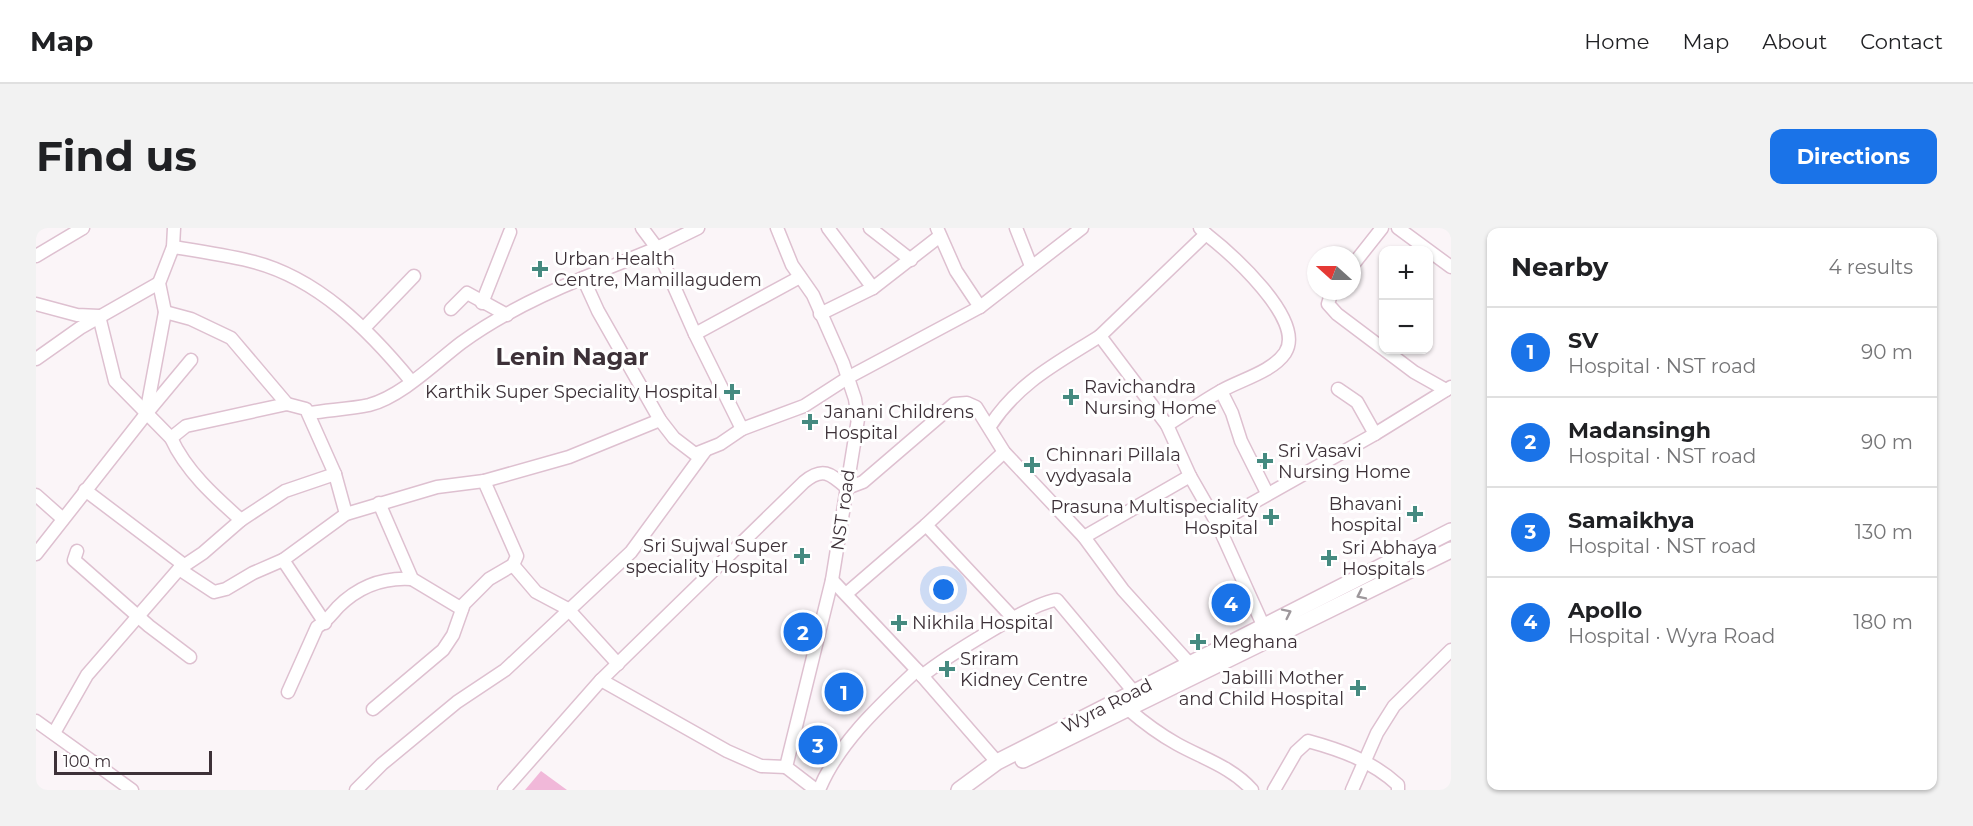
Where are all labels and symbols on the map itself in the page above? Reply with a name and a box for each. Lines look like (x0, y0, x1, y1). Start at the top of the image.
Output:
north arrow (1307, 246, 1361, 300)
place label: Urban Health Centre, Mamillagudem (554, 248, 762, 291)
marker: Urban Health Centre, Mamillagudem (531, 260, 549, 278)
district label: Lenin Nagar (496, 342, 648, 371)
place label: Ravichandra Nursing Home (1084, 376, 1217, 419)
place label: Karthik Super Speciality Hospital (425, 381, 718, 403)
marker: Karthik Super Speciality Hospital (723, 383, 741, 401)
marker: Ravichandra Nursing Home (1062, 388, 1080, 406)
place label: Janani Childrens Hospital (823, 401, 974, 444)
marker: Janani Childrens Hospital (801, 413, 819, 431)
place label: Sri Vasavi Nursing Home (1278, 440, 1411, 483)
place label: Chinnari Pillala vydyasala (1046, 444, 1181, 487)
marker: Sri Vasavi Nursing Home (1256, 452, 1274, 470)
marker: Chinnari Pillala vydyasala (1023, 456, 1041, 474)
street label: NST road (826, 468, 860, 552)
place label: Bhavani hospital (1329, 493, 1402, 536)
place label: Prasuna Multispeciality Hospital (1051, 496, 1258, 539)
marker: Bhavani hospital (1406, 505, 1424, 523)
marker: Prasuna Multispeciality Hospital (1262, 508, 1280, 526)
place label: Sri Sujwal Super speciality Hospital (626, 535, 788, 578)
place label: Sri Abhaya Hospitals (1342, 537, 1437, 580)
marker: Sri Sujwal Super speciality Hospital (793, 547, 811, 565)
marker: Sri Abhaya Hospitals (1320, 549, 1338, 567)
your location (929, 575, 958, 604)
pin: 4 (1212, 580, 1250, 626)
one-way arrow (1357, 588, 1367, 599)
one-way arrow (1281, 609, 1292, 621)
pin: 2 (784, 610, 822, 654)
place label: Nikhila Hospital (912, 612, 1053, 634)
marker: Nikhila Hospital (890, 614, 908, 632)
place label: Meghana (1212, 631, 1298, 653)
marker: Meghana (1189, 633, 1207, 651)
place label: Sriram Kidney Centre (960, 648, 1088, 691)
marker: Sriram Kidney Centre (938, 660, 956, 678)
place label: Jabilli Mother and Child Hospital (1179, 667, 1344, 710)
pin: 1 (824, 670, 864, 714)
street label: Wyra Road (1058, 674, 1156, 738)
marker: Jabilli Mother and Child Hospital (1349, 679, 1367, 697)
pin: 3 (798, 722, 838, 768)
scale bar (54, 748, 212, 776)

